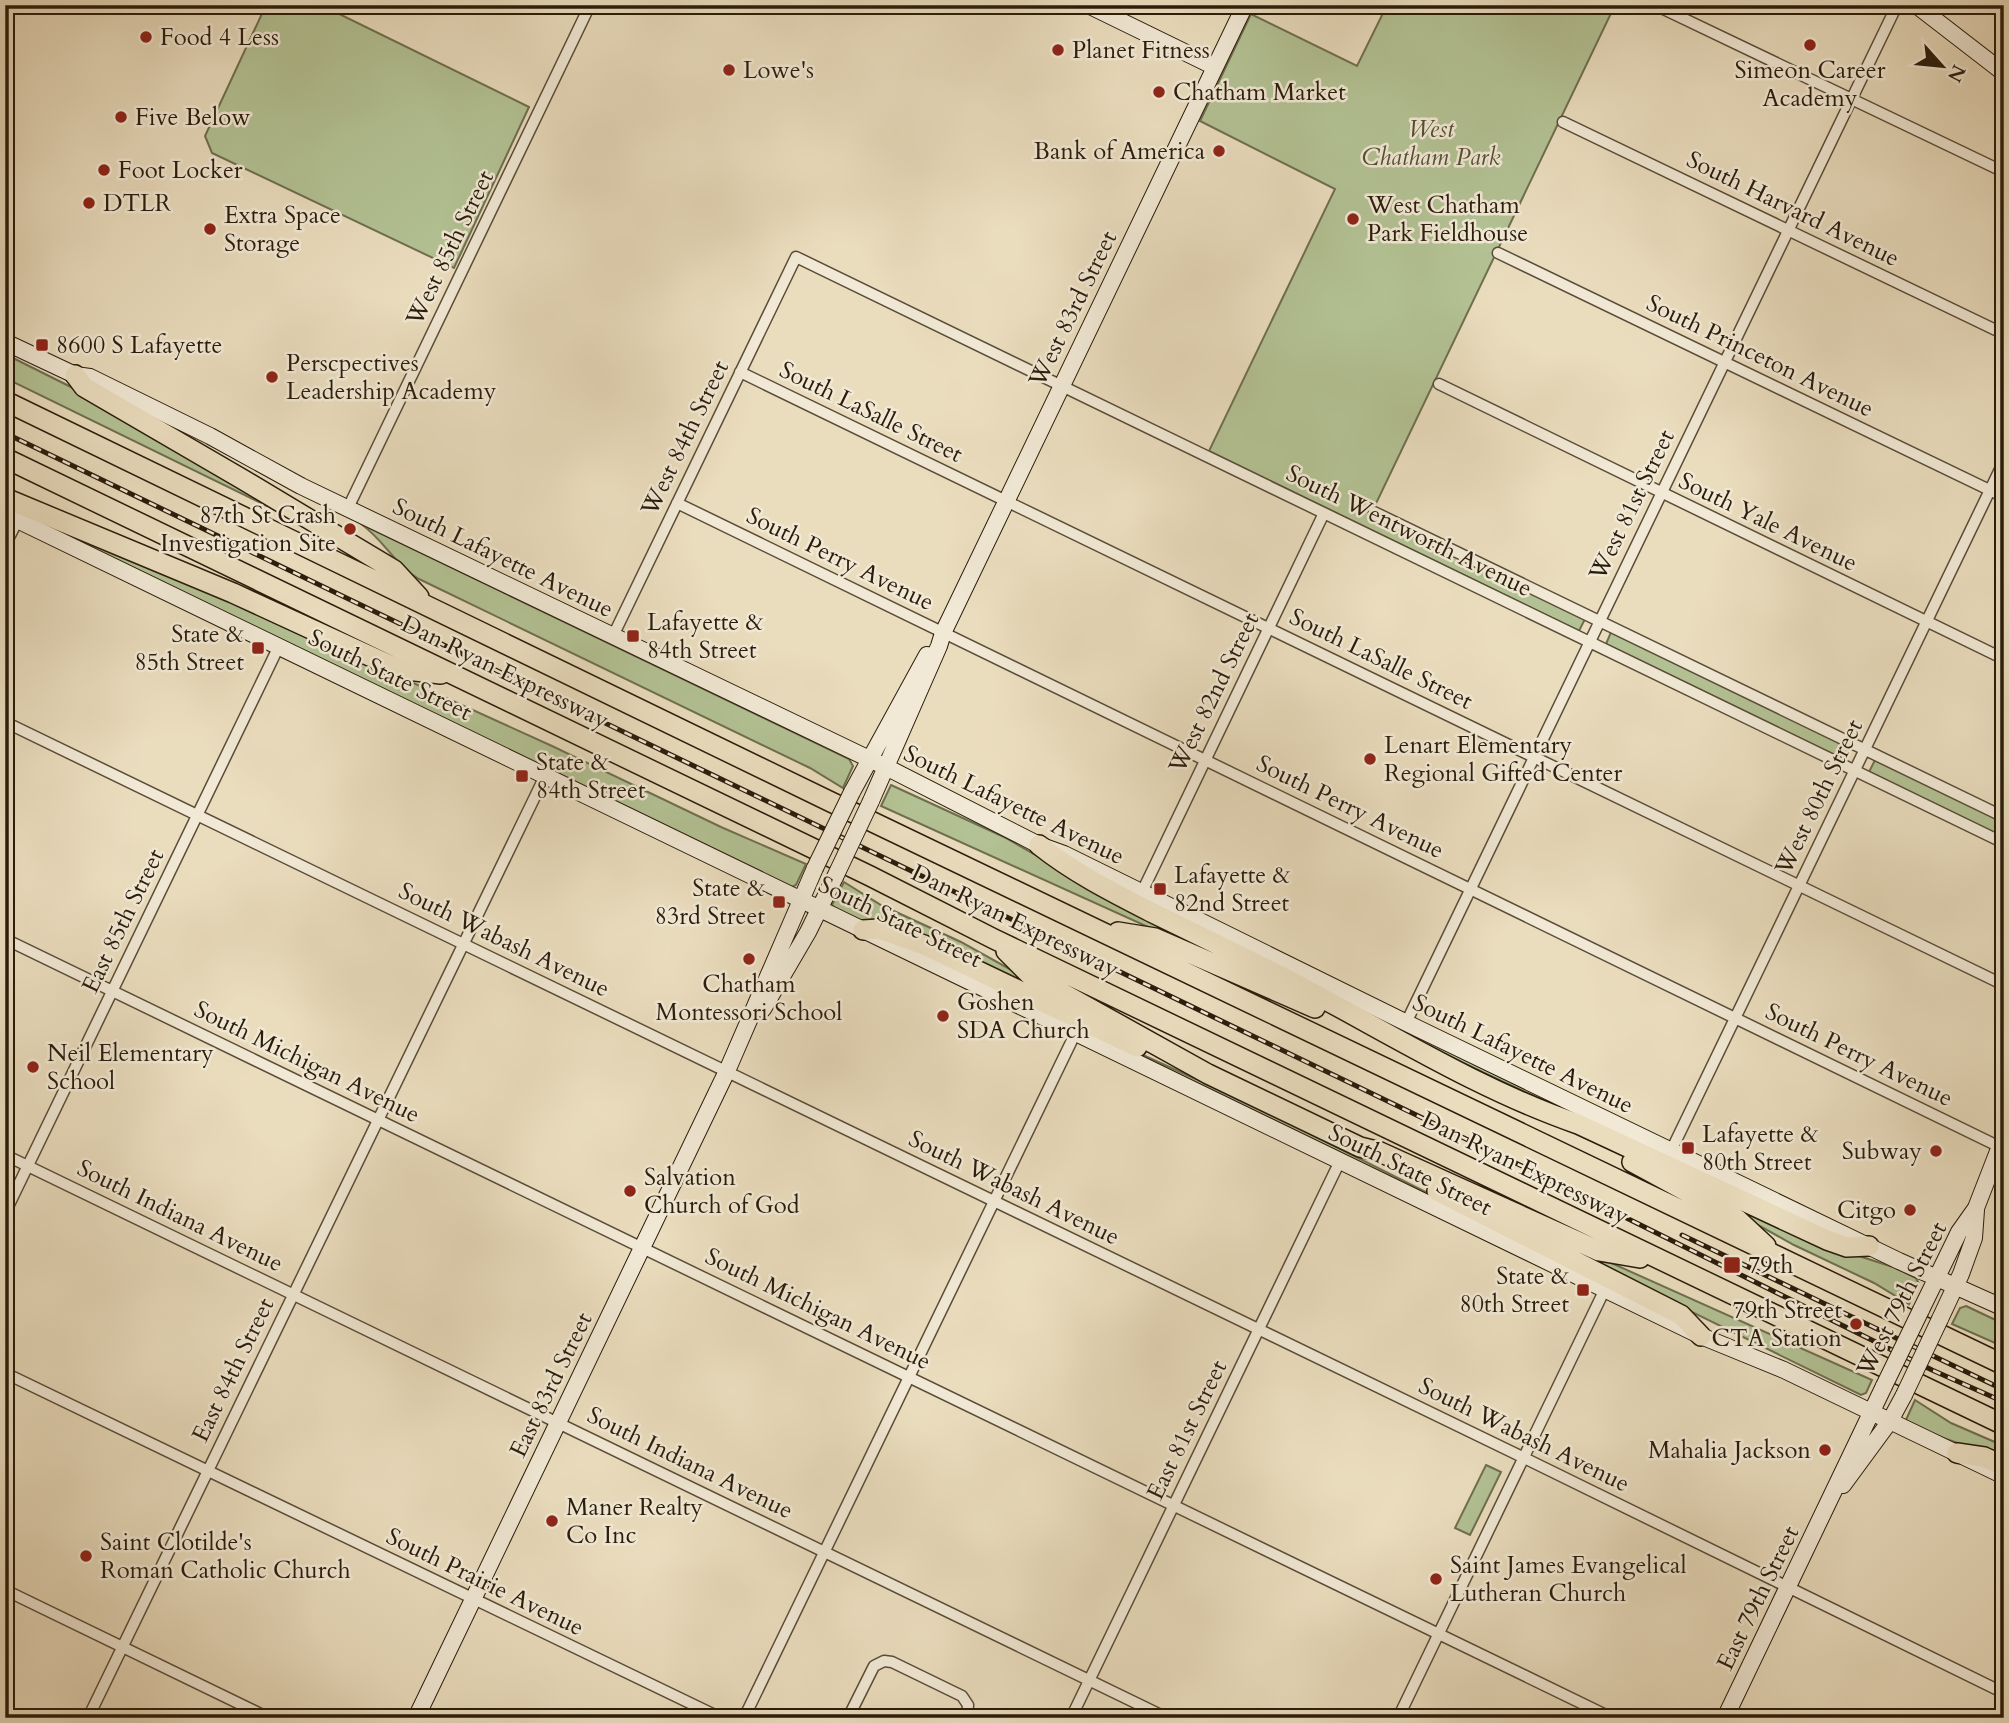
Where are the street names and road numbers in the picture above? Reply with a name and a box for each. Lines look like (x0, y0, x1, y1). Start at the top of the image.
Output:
street label: South Harvard Avenue (1681, 143, 1905, 275)
street label: West 85th Street (398, 164, 502, 332)
street label: West 83rd Street (1021, 225, 1125, 393)
street label: South Princeton Avenue (1641, 287, 1879, 425)
street label: South LaSalle Street (774, 353, 968, 471)
street label: West 84th Street (633, 354, 737, 522)
street label: West 81st Street (1581, 424, 1683, 587)
street label: South Wentworth Avenue (1280, 457, 1538, 605)
street label: South Yale Avenue (1673, 464, 1863, 580)
street label: South Lafayette Avenue (387, 490, 619, 626)
street label: South Perry Avenue (741, 499, 939, 619)
street label: South LaSalle Street (1284, 600, 1478, 718)
street label: Dan Ryan Expressway (396, 607, 615, 737)
street label: West 82nd Street (1160, 607, 1267, 780)
street label: South State Street (303, 621, 478, 729)
street label: West 80th Street (1767, 713, 1871, 881)
street label: South Lafayette Avenue (898, 737, 1130, 873)
street label: South Perry Avenue (1251, 747, 1449, 867)
street label: East 85th Street (74, 843, 172, 999)
street label: Dan Ryan Expressway (906, 856, 1125, 986)
street label: South State Street (813, 868, 988, 976)
street label: South Wabash Avenue (393, 875, 615, 1005)
street label: South Lafayette Avenue (1407, 986, 1639, 1122)
street label: South Michigan Avenue (189, 993, 425, 1131)
street label: South Perry Avenue (1760, 995, 1958, 1115)
street label: Dan Ryan Expressway (1416, 1103, 1635, 1233)
street label: South State Street (1323, 1116, 1498, 1224)
street label: South Wabash Avenue (903, 1123, 1125, 1253)
street label: South Indiana Avenue (71, 1152, 289, 1280)
street label: West 79th Street (1848, 1216, 1955, 1383)
street label: South Michigan Avenue (700, 1240, 936, 1378)
street label: East 84th Street (184, 1292, 282, 1448)
street label: East 83rd Street (502, 1307, 601, 1463)
street label: East 81st Street (1139, 1354, 1235, 1505)
street label: South Wabash Avenue (1413, 1370, 1635, 1500)
street label: South Indiana Avenue (581, 1399, 799, 1527)
street label: South Prairie Avenue (381, 1520, 589, 1644)
street label: East 79th Street (1709, 1520, 1807, 1676)

